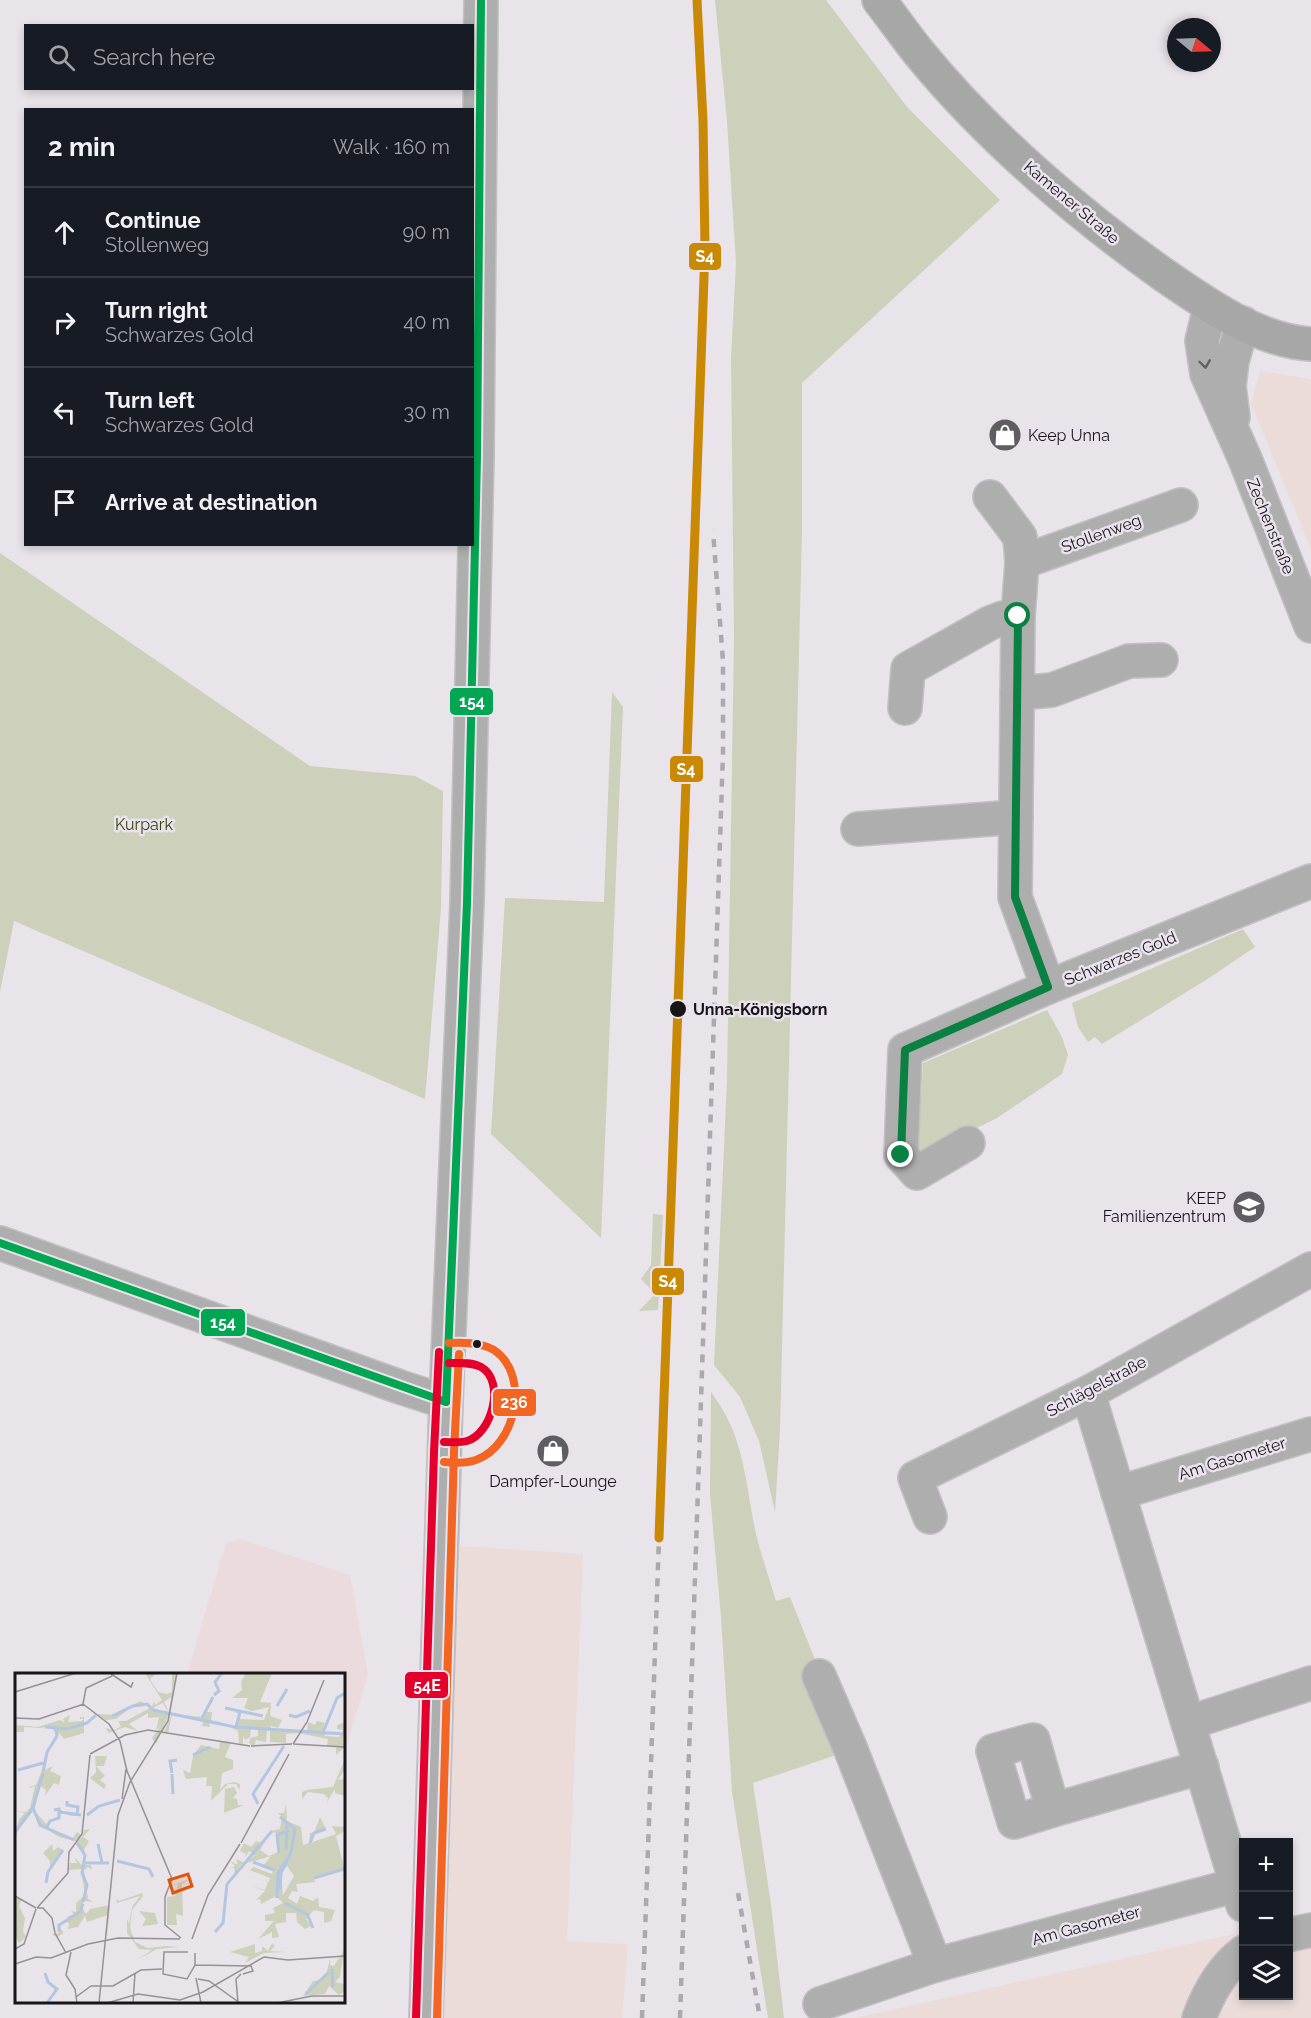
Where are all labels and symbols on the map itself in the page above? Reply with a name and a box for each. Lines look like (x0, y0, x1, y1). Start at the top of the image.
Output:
north arrow (1167, 18, 1221, 72)
street label: Kamener Straße (1020, 157, 1123, 248)
line badge: S4 (688, 242, 722, 271)
text: S4 (696, 247, 714, 266)
one-way arrow (1199, 360, 1211, 369)
shop icon: Keep Unna (987, 417, 1023, 453)
place label: Keep Unna (1028, 426, 1110, 445)
street label: Zechenstraße (1243, 476, 1298, 577)
street label: Stollenweg (1059, 510, 1144, 557)
route start (1004, 602, 1030, 628)
line badge: 154 (449, 687, 494, 716)
text: 154 (459, 692, 485, 711)
line badge: S4 (669, 755, 704, 783)
text: S4 (677, 760, 695, 779)
park label: Kurpark (115, 815, 173, 834)
street label: Schwarzes Gold (1061, 927, 1179, 990)
marker: Unna-Königsborn (668, 999, 688, 1019)
place label: Unna-Königsborn (693, 1000, 827, 1019)
route end (887, 1141, 913, 1167)
place label: KEEP Familienzentrum (1103, 1189, 1226, 1226)
school or university icon: KEEP Familienzentrum (1231, 1189, 1267, 1225)
line badge: S4 (651, 1267, 685, 1296)
text: S4 (659, 1272, 677, 1291)
line badge: 154 (200, 1308, 246, 1337)
text: 154 (210, 1313, 236, 1332)
unlabelled marker (471, 1338, 483, 1350)
street label: Schlägelstraße (1043, 1352, 1149, 1421)
line badge: 236 (492, 1388, 537, 1417)
text: 236 (500, 1393, 528, 1412)
shop icon: Dampfer-Lounge (535, 1433, 571, 1469)
street label: Am Gasometer (1176, 1433, 1288, 1484)
place label: Dampfer-Lounge (489, 1472, 617, 1491)
line badge: 54E (404, 1671, 449, 1699)
inset map (15, 1673, 345, 2003)
text: 54E (413, 1676, 441, 1695)
street label: Am Gasometer (1030, 1902, 1143, 1949)

